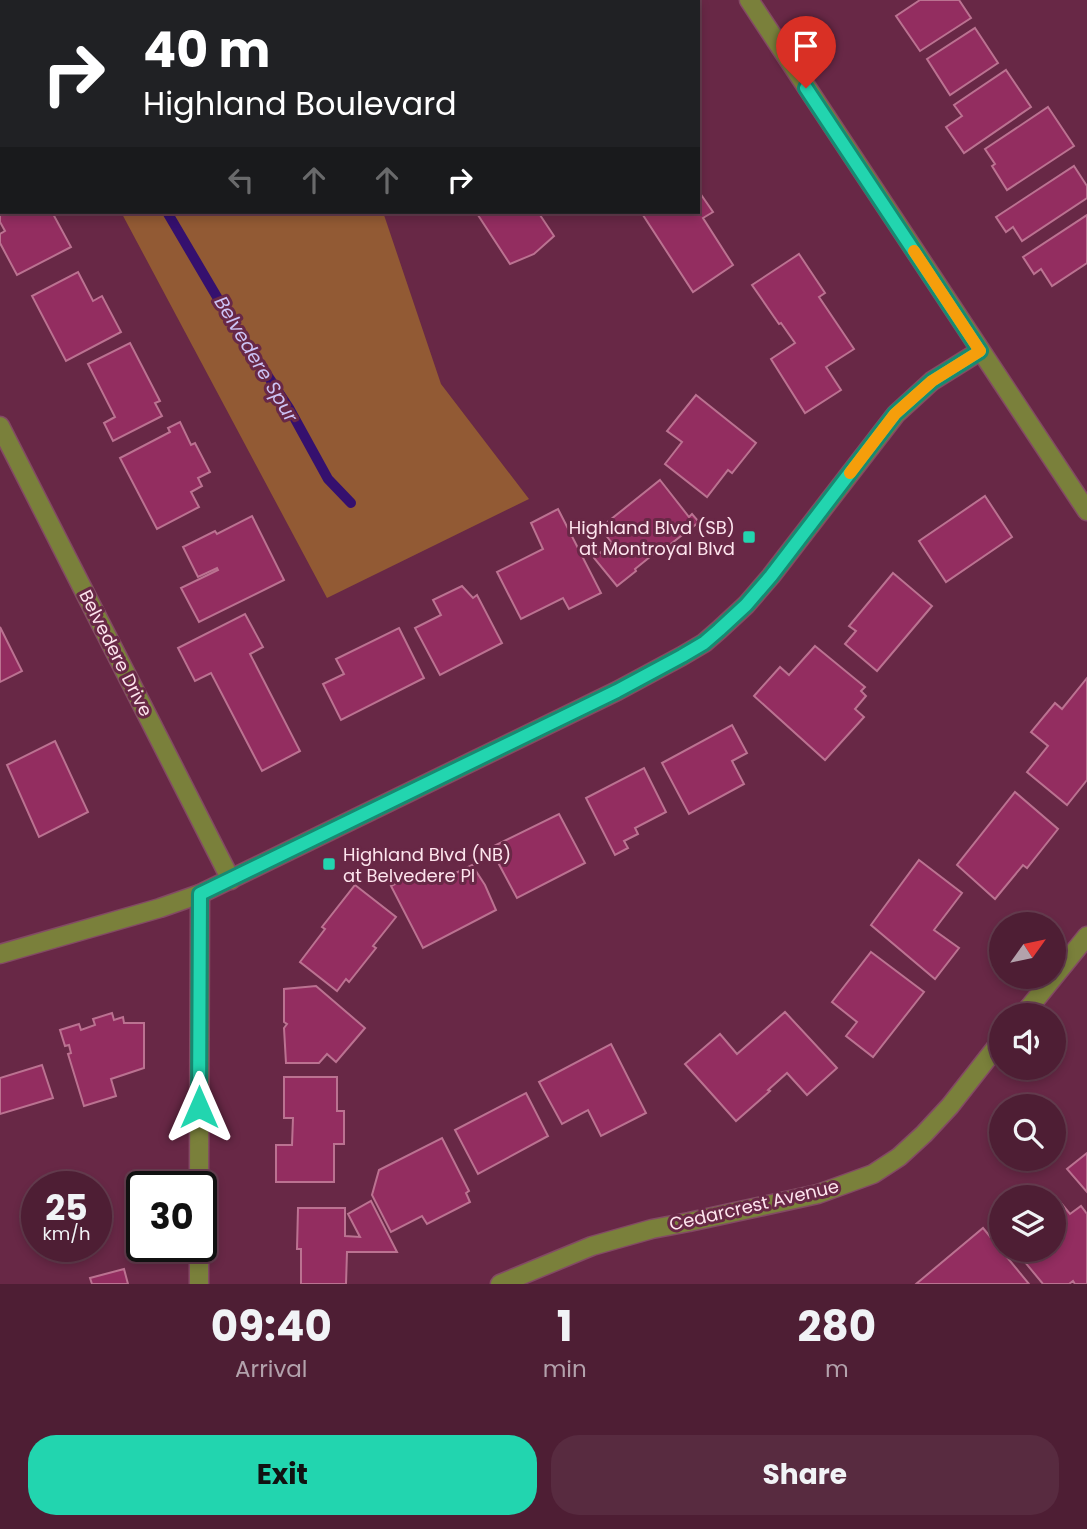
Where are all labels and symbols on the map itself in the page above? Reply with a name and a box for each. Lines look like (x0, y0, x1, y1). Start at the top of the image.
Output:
pin (776, 16, 836, 88)
water label: Belvedere Spur (208, 291, 305, 428)
place label: Highland Blvd (SB) at Montroyal Blvd (569, 515, 735, 561)
marker: Highland Blvd (SB) at Montroyal Blvd (741, 529, 757, 545)
street label: Belvedere Drive (73, 585, 159, 721)
place label: Highland Blvd (NB) at Belvedere Pl (343, 842, 511, 888)
marker: Highland Blvd (NB) at Belvedere Pl (321, 856, 337, 872)
north arrow (989, 912, 1066, 989)
position arrow (162, 1070, 236, 1144)
speed limit sign: 30 (126, 1171, 217, 1262)
street label: Cedarcrest Avenue (667, 1173, 841, 1237)

